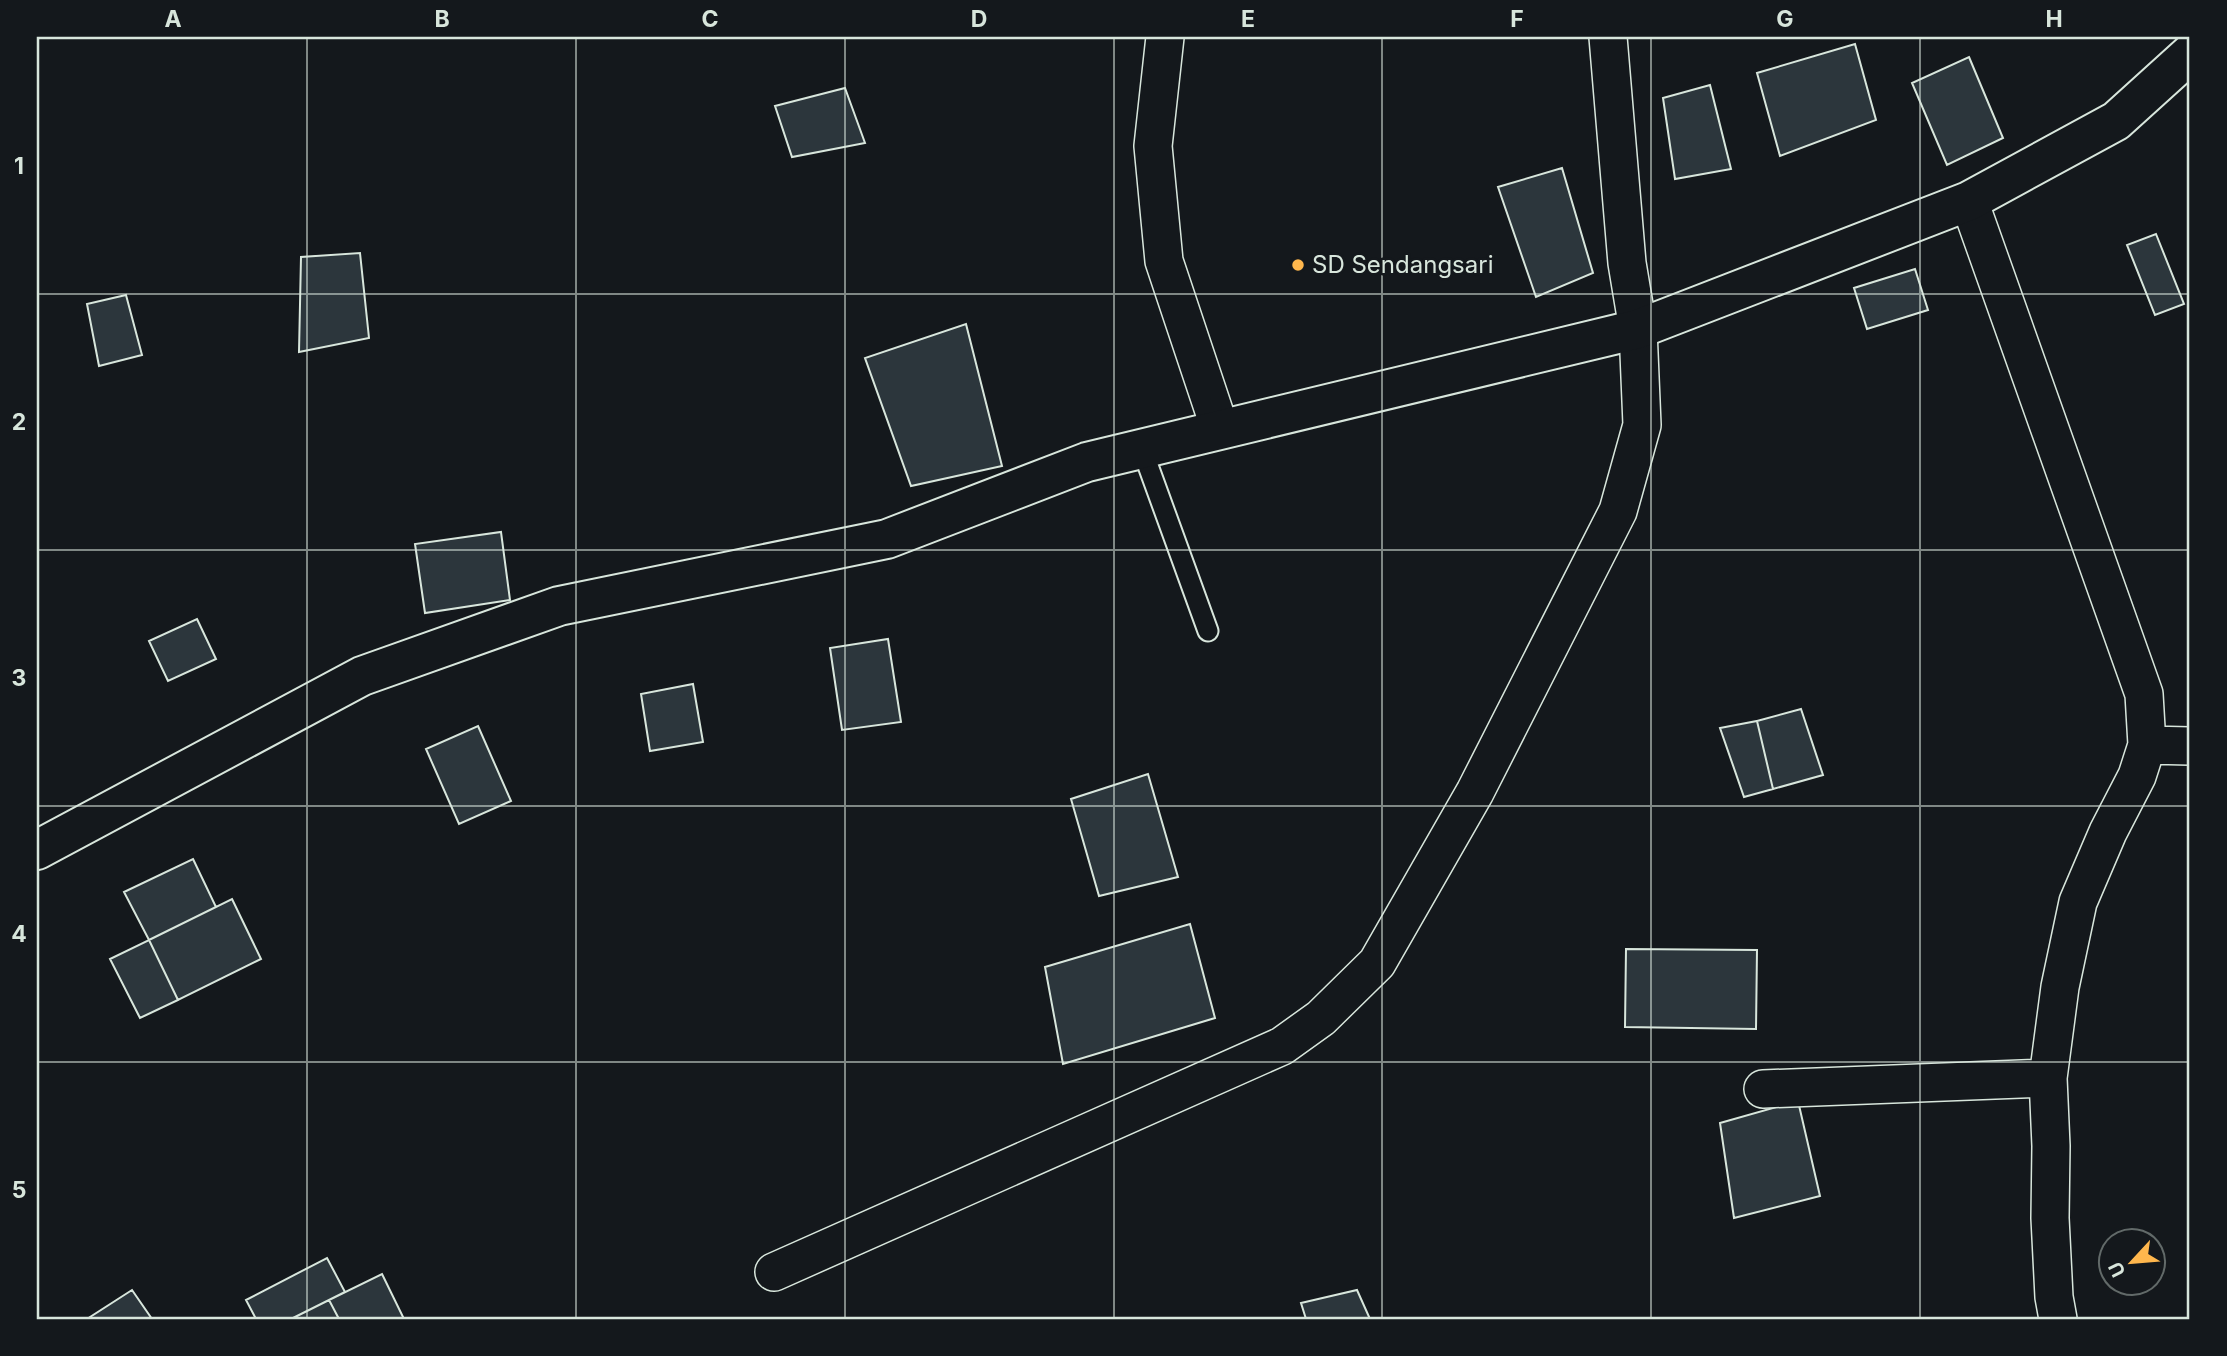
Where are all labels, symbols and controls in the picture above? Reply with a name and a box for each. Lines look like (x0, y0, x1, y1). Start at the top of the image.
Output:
text: A (164, 5, 182, 33)
text: B (434, 5, 450, 33)
text: C (701, 5, 719, 33)
text: D (971, 5, 987, 33)
text: E (1241, 5, 1255, 33)
text: F (1510, 5, 1524, 33)
text: G (1776, 5, 1794, 33)
text: H (2045, 5, 2063, 33)
text: 1 (14, 152, 24, 180)
place label: SD Sendangsari (1312, 250, 1493, 279)
marker: SD Sendangsari (1290, 257, 1306, 273)
text: 2 (12, 408, 26, 436)
text: 3 (12, 664, 26, 692)
text: 4 (11, 920, 27, 948)
text: 5 (12, 1176, 26, 1204)
north arrow (2098, 1226, 2168, 1296)
text: U (2104, 1258, 2131, 1281)

